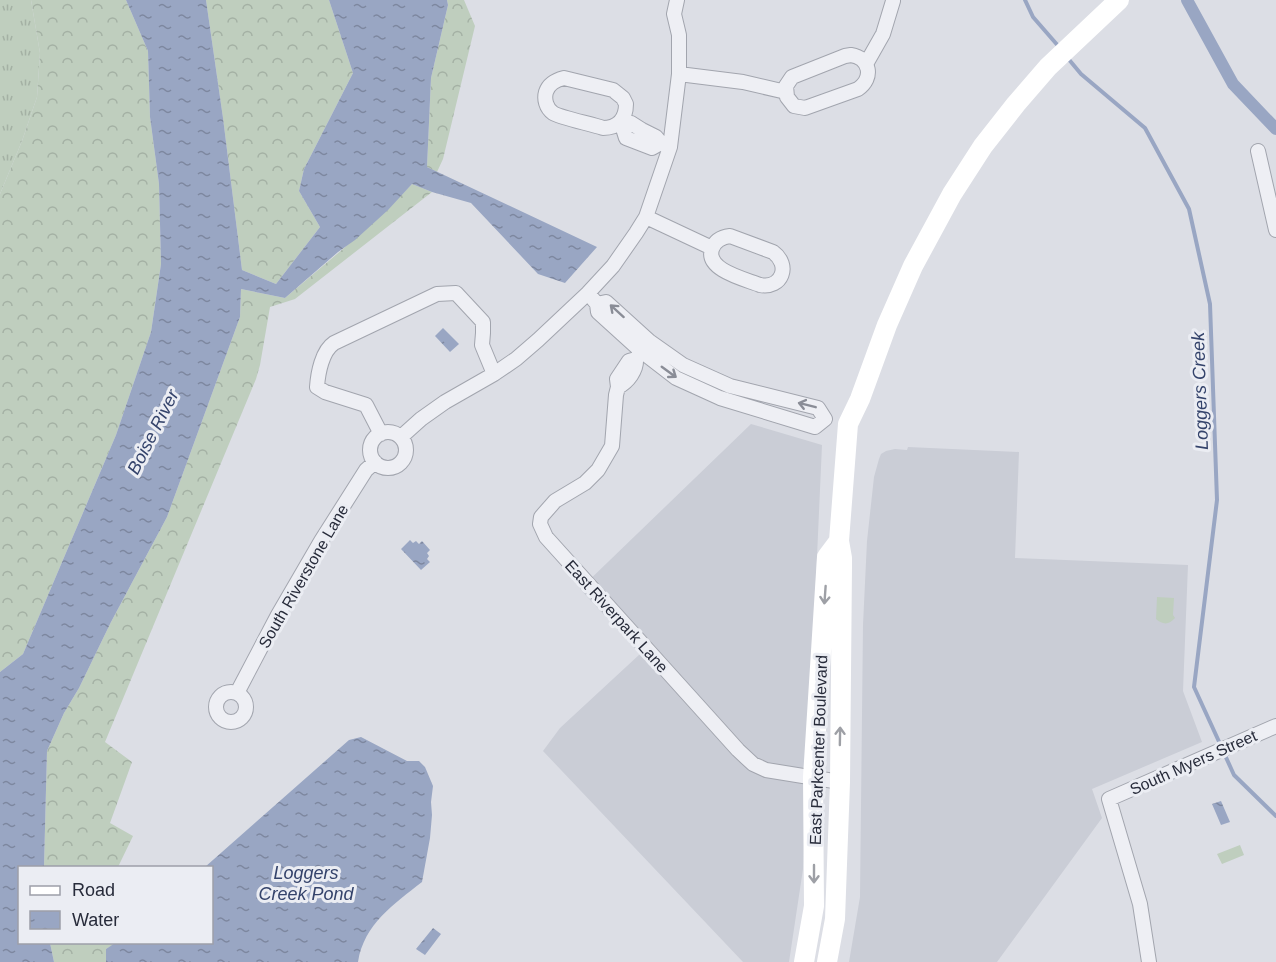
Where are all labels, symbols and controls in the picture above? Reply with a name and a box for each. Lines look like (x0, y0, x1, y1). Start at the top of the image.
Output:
one-way arrow (610, 305, 625, 319)
water label: Loggers Creek (1188, 331, 1212, 450)
one-way arrow (660, 366, 676, 378)
water label: Boise River (123, 386, 183, 478)
one-way arrow (798, 399, 817, 411)
street label: South Riverstone Lane (255, 501, 352, 651)
street label: East Riverpark Lane (562, 557, 672, 676)
one-way arrow (819, 585, 830, 605)
street label: East Parkcenter Boulevard (807, 655, 830, 845)
one-way arrow (834, 727, 846, 747)
street label: South Myers Street (1127, 727, 1260, 798)
water label: Loggers Creek Pond (258, 863, 355, 904)
one-way arrow (808, 863, 820, 883)
legend (18, 866, 213, 944)
text: Road (72, 880, 115, 900)
text: Water (72, 910, 119, 930)

